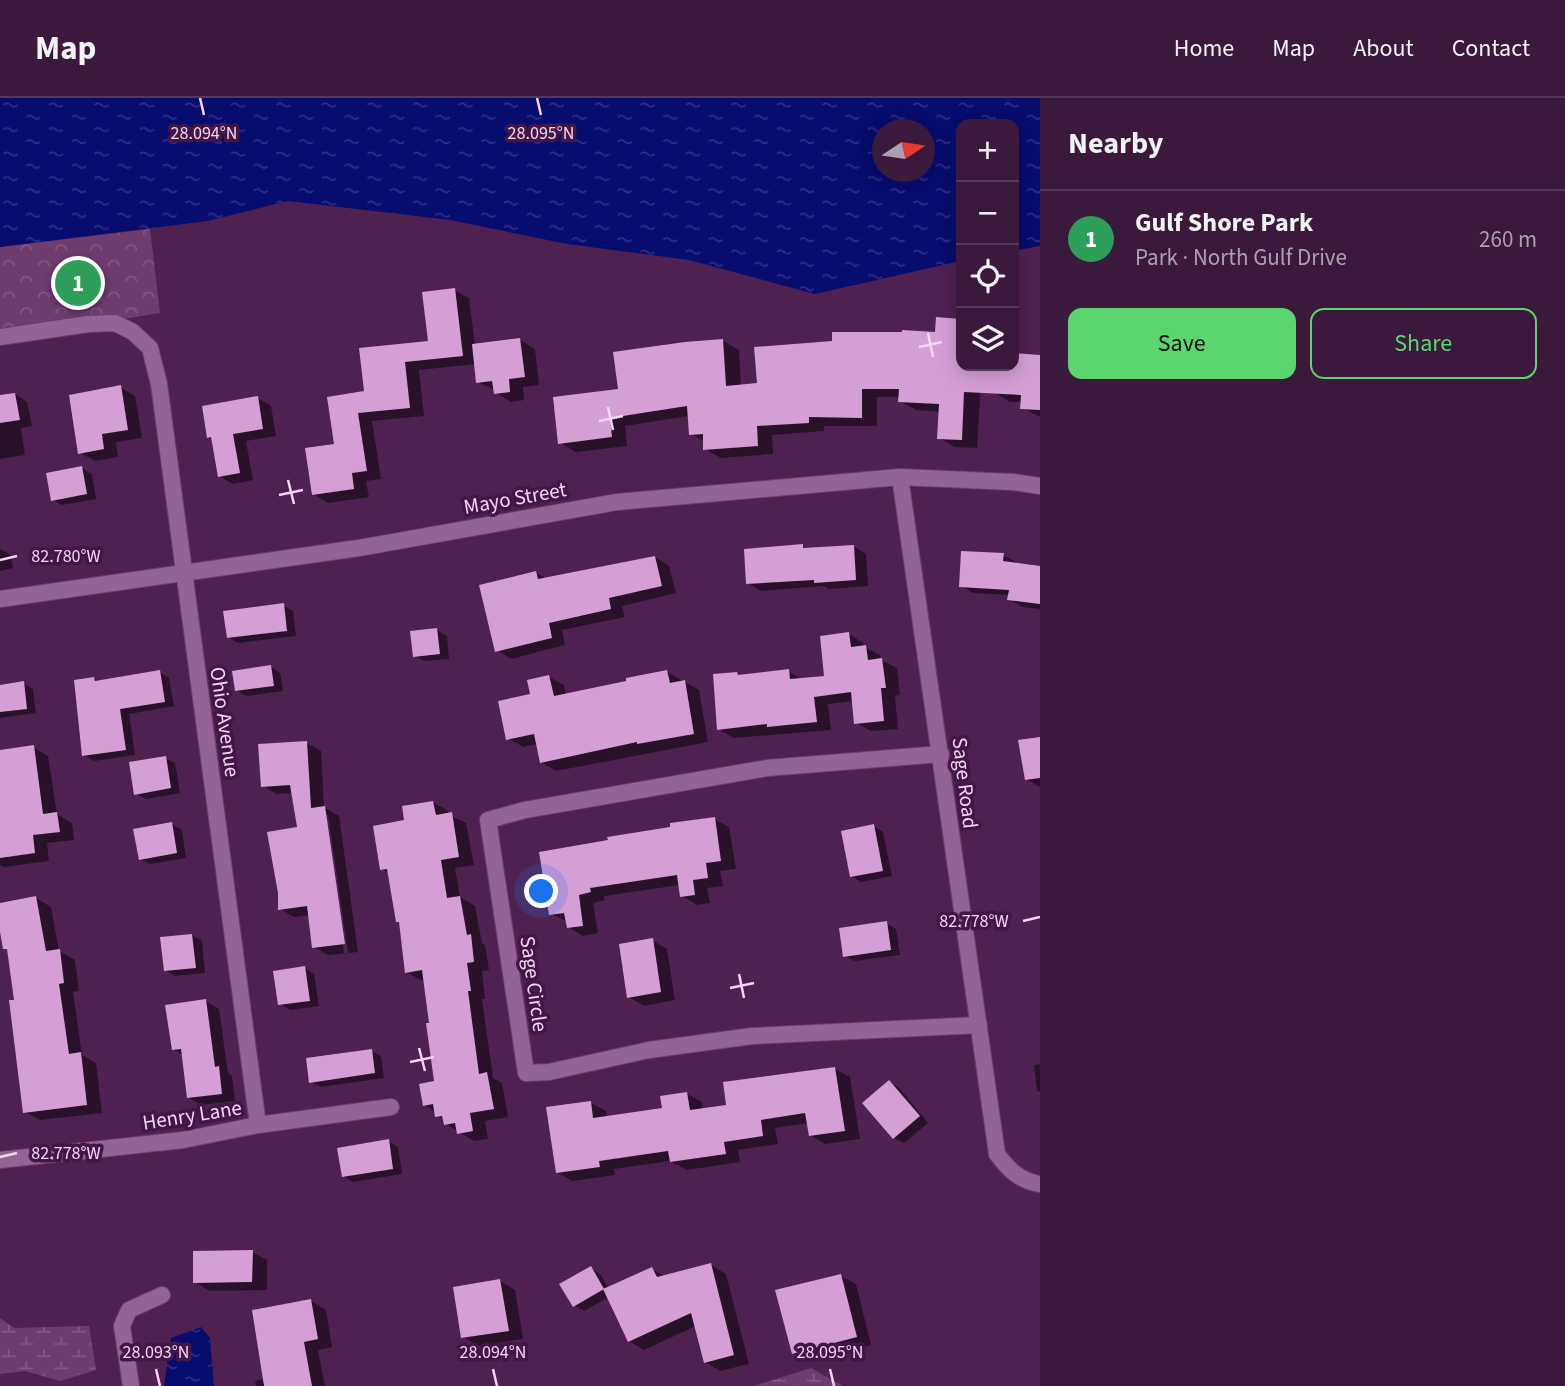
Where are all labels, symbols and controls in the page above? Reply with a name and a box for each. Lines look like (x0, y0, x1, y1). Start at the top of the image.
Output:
text: Map (35, 25, 96, 72)
text: Home (1174, 31, 1234, 66)
text: Map (1272, 31, 1315, 66)
text: About (1353, 31, 1414, 66)
text: Contact (1452, 31, 1530, 66)
north arrow (872, 119, 935, 182)
map controls (956, 119, 1019, 371)
button: + (956, 119, 1019, 182)
text: 28.094°N (171, 121, 237, 146)
text: 28.095°N (508, 121, 574, 146)
text: Nearby (1068, 122, 1163, 165)
button: − (956, 182, 1019, 245)
text: Gulf Shore Park (1135, 204, 1313, 241)
text: 1 (1085, 223, 1097, 256)
text: 260 m (1479, 223, 1537, 256)
text: Park · North Gulf Drive (1135, 241, 1347, 274)
button: locate (956, 245, 1019, 308)
pin: 1 (55, 257, 101, 309)
button: layers (956, 308, 1019, 371)
button: Save (1068, 308, 1296, 379)
button: Share (1310, 308, 1537, 379)
street label: Mayo Street (461, 474, 569, 522)
text: 82.780°W (31, 544, 101, 569)
street label: Ohio Avenue (202, 665, 248, 779)
street label: Sage Road (945, 736, 985, 830)
your location (524, 874, 558, 908)
text: 82.778°W (939, 909, 1009, 934)
street label: Sage Circle (512, 934, 556, 1034)
street label: Henry Lane (140, 1092, 244, 1138)
text: 82.778°W (31, 1141, 101, 1166)
text: 28.093°N (123, 1340, 189, 1365)
text: 28.094°N (460, 1340, 526, 1365)
text: 28.095°N (797, 1340, 863, 1365)

